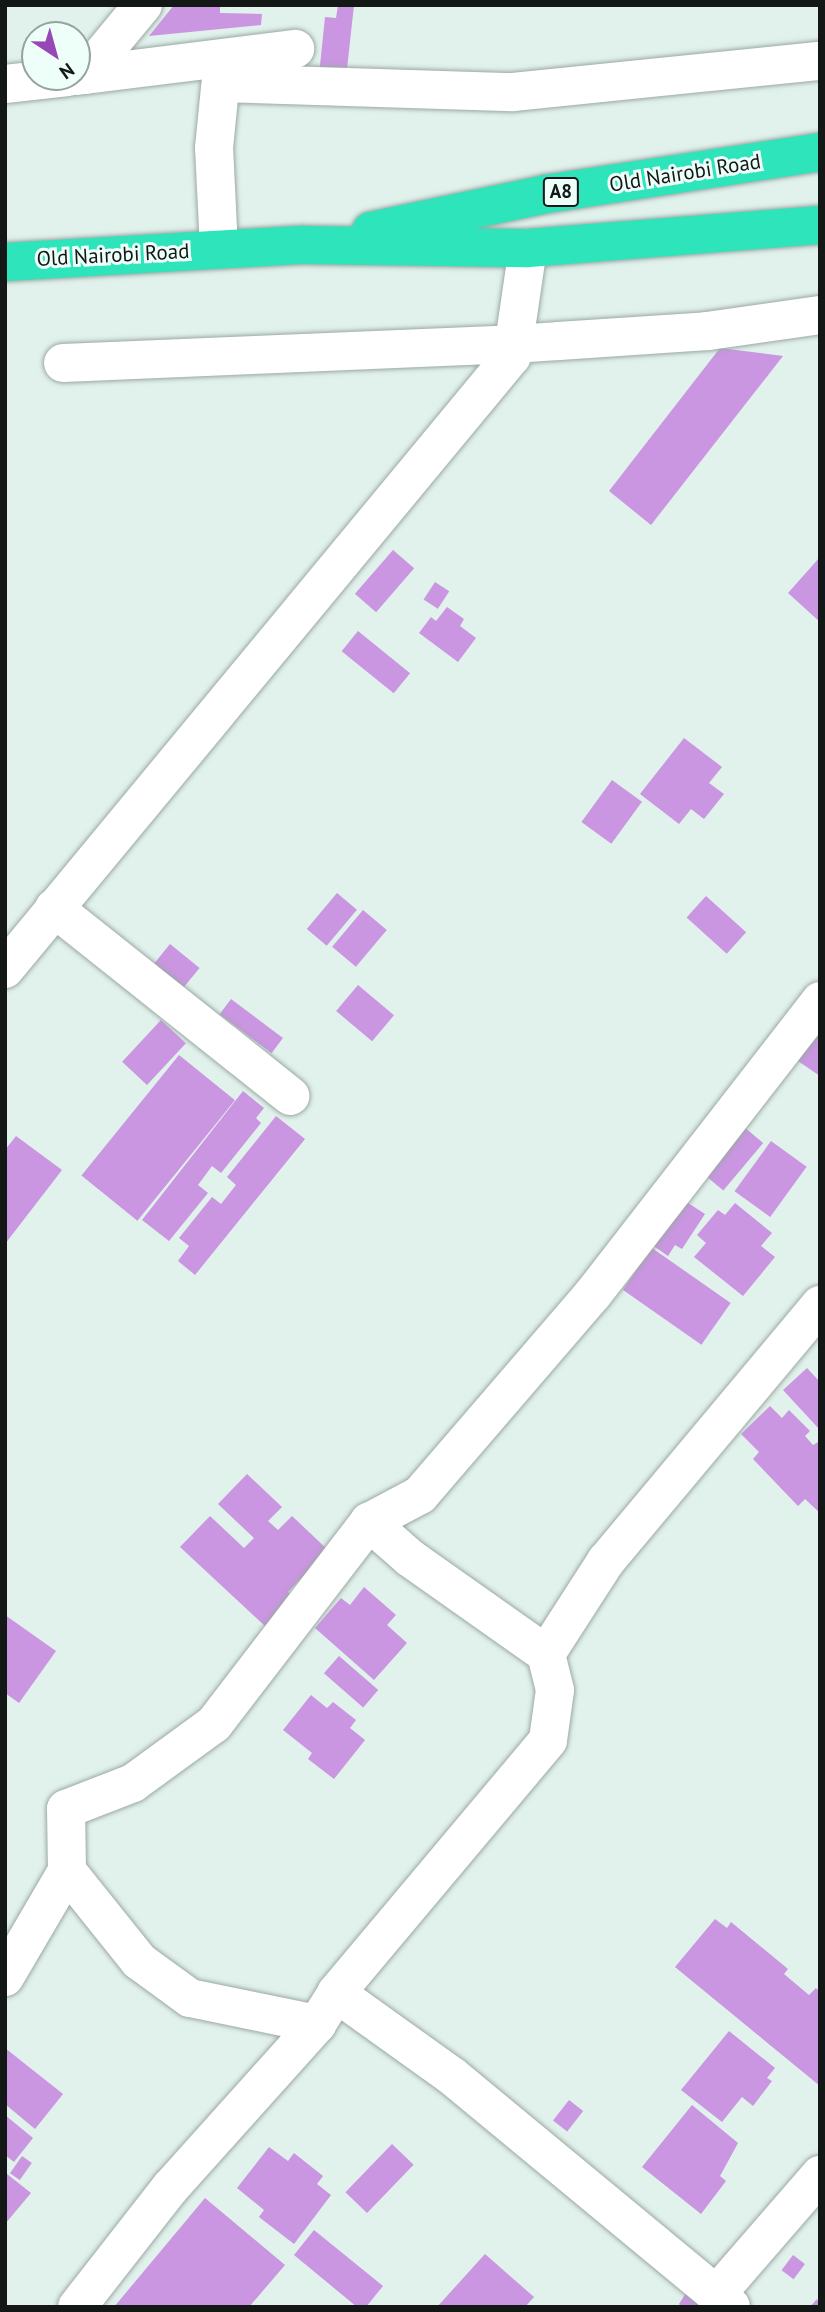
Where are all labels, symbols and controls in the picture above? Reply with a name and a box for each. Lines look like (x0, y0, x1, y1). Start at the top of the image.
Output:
north arrow (21, 21, 91, 91)
text: N (55, 58, 79, 85)
street label: Old Nairobi Road (607, 149, 763, 197)
road number: A8 (542, 176, 580, 208)
street label: Old Nairobi Road (36, 238, 190, 272)

